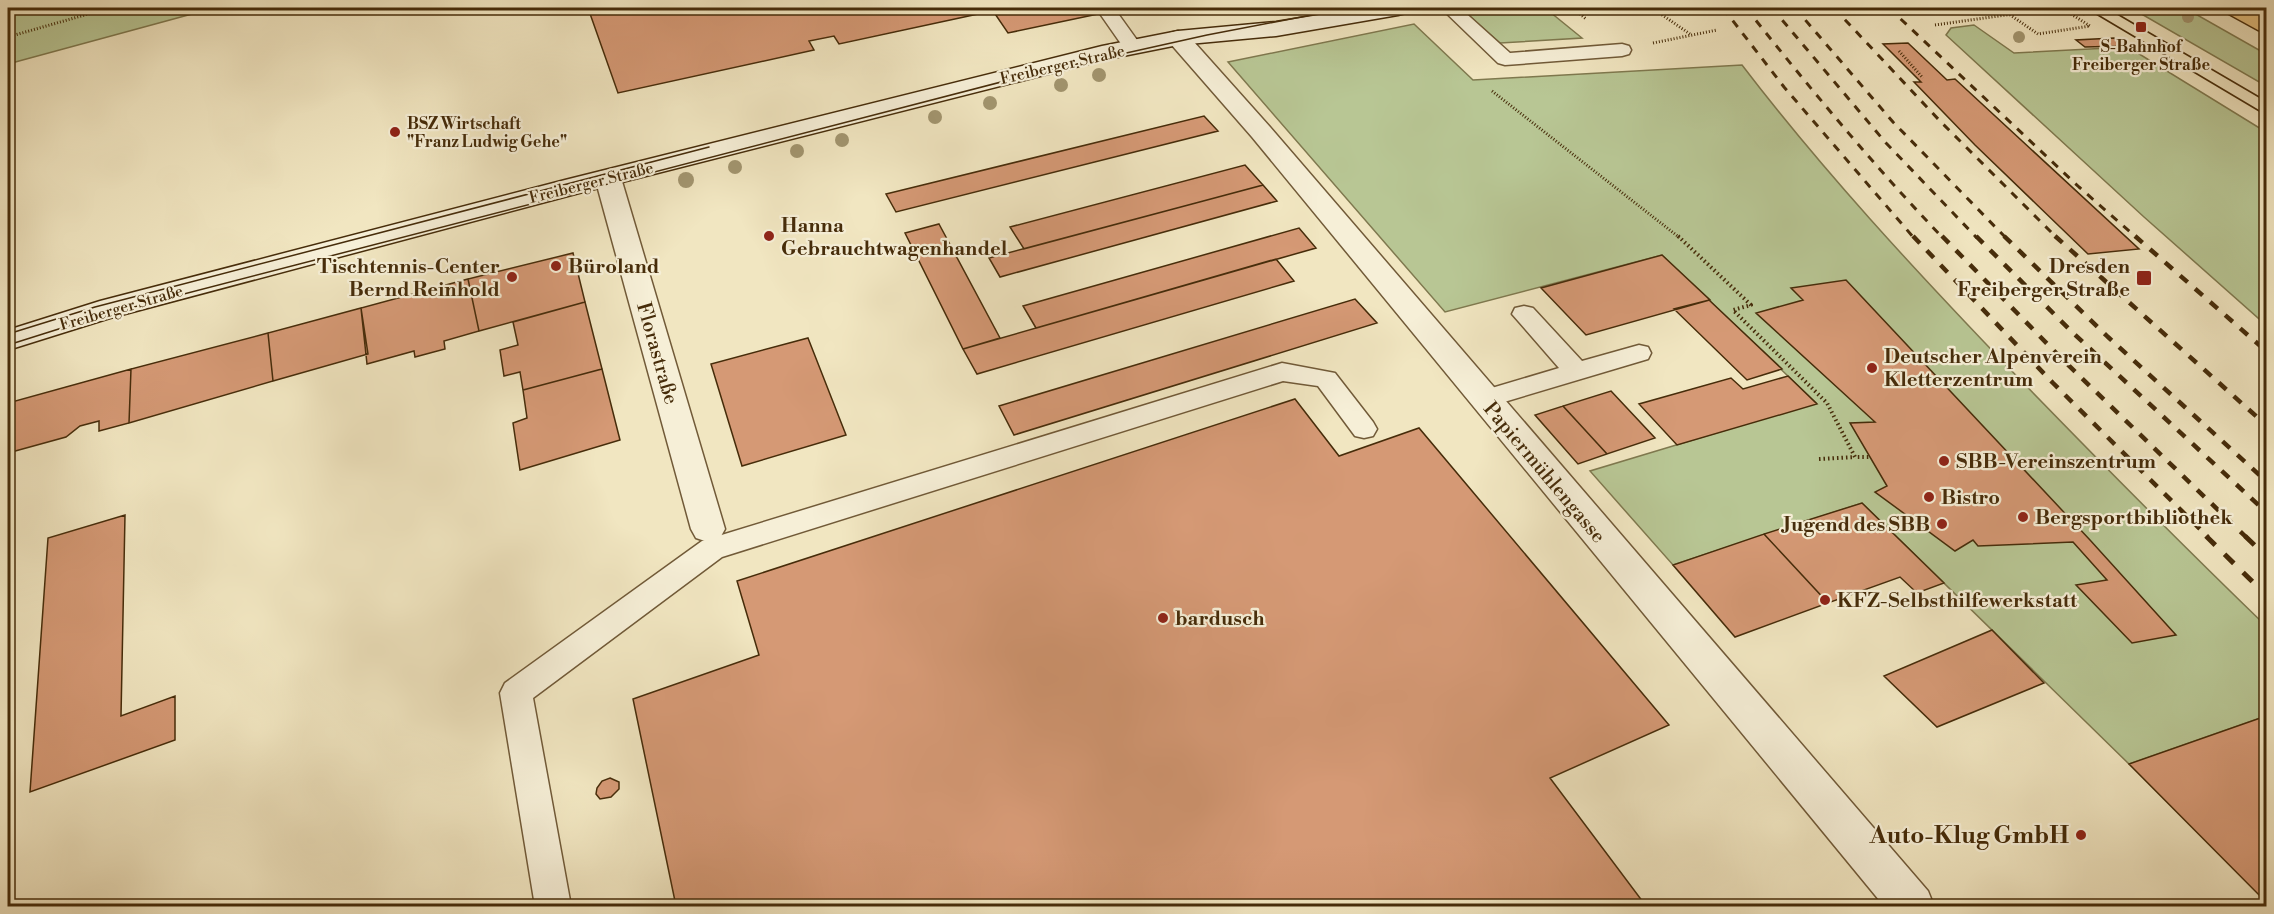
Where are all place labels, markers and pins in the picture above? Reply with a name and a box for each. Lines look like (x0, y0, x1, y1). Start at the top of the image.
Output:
marker: S-Bahnhof Freiberger Straße (2134, 20, 2148, 34)
place label: S-Bahnhof Freiberger Straße (2072, 37, 2210, 75)
place label: BSZ Wirtschaft "Franz Ludwig Gehe" (407, 114, 567, 152)
marker: BSZ Wirtschaft "Franz Ludwig Gehe" (388, 125, 402, 139)
place label: Hanna Gebrauchtwagenhandel (781, 214, 1008, 262)
marker: Hanna Gebrauchtwagenhandel (762, 229, 776, 243)
place label: Tischtennis-Center Bernd Reinhold (317, 255, 500, 303)
place label: Büroland (568, 255, 660, 280)
place label: Dresden Freiberger Straße (1957, 255, 2131, 303)
marker: Büroland (549, 259, 563, 273)
marker: Dresden Freiberger Straße (2135, 269, 2153, 287)
marker: Tischtennis-Center Bernd Reinhold (505, 270, 519, 284)
place label: Deutscher Alpenverein Kletterzentrum (1884, 345, 2102, 393)
marker: Deutscher Alpenverein Kletterzentrum (1865, 361, 1879, 375)
place label: SBB-Vereinszentrum (1956, 450, 2156, 475)
marker: SBB-Vereinszentrum (1937, 454, 1951, 468)
place label: Bistro (1941, 486, 2000, 511)
marker: Bistro (1922, 490, 1936, 504)
place label: Bergsportbibliothek (2035, 506, 2233, 531)
marker: Bergsportbibliothek (2016, 510, 2030, 524)
place label: Jugend des SBB (1780, 513, 1930, 538)
marker: Jugend des SBB (1935, 517, 1949, 531)
place label: KFZ-Selbsthilfewerkstatt (1837, 589, 2078, 614)
marker: KFZ-Selbsthilfewerkstatt (1818, 593, 1832, 607)
place label: bardusch (1175, 607, 1265, 632)
marker: bardusch (1156, 611, 1170, 625)
place label: Auto-Klug GmbH (1869, 821, 2069, 851)
marker: Auto-Klug GmbH (2074, 828, 2088, 842)

